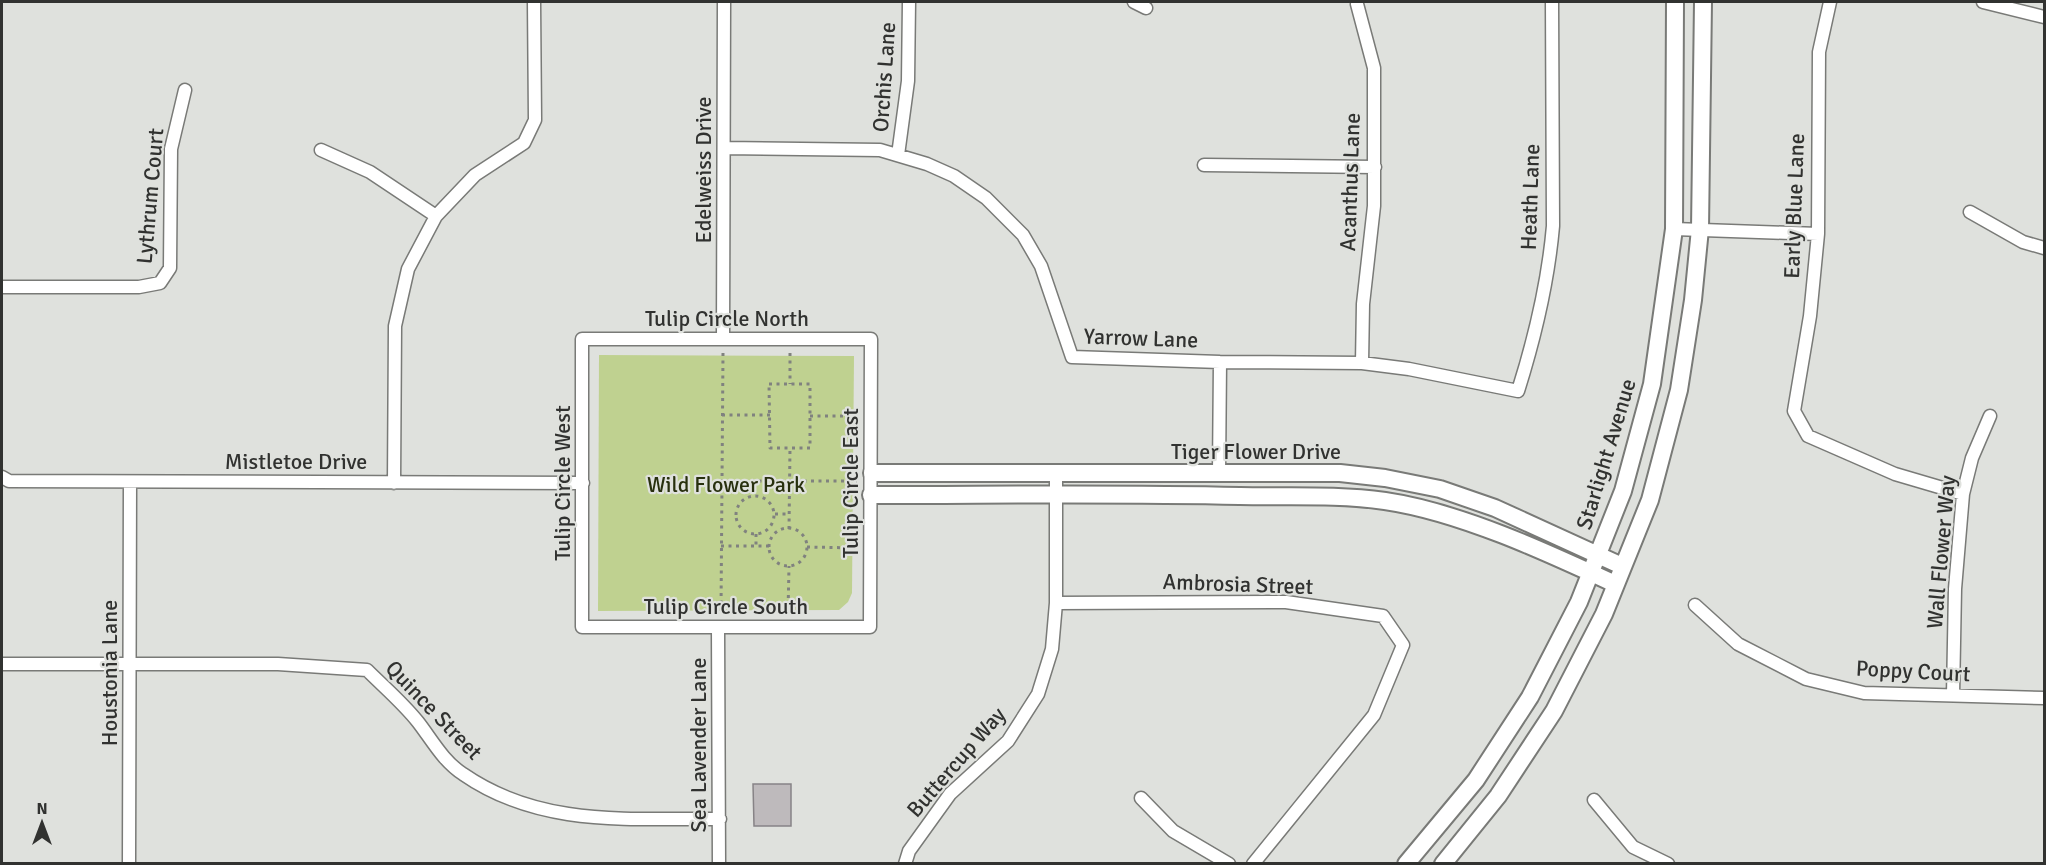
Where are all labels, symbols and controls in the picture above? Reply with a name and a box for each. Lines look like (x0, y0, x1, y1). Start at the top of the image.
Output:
street label: Orchis Lane (867, 21, 901, 133)
street label: Edelweiss Drive (690, 96, 717, 244)
street label: Acanthus Lane (1334, 112, 1366, 252)
street label: Lythrum Court (131, 127, 169, 265)
street label: Early Blue Lane (1778, 133, 1810, 279)
street label: Heath Lane (1515, 143, 1545, 251)
street label: Tulip Circle North (645, 305, 809, 332)
street label: Yarrow Lane (1083, 323, 1199, 353)
street label: Starlight Avenue (1570, 375, 1642, 533)
street label: Tulip Circle West (549, 405, 576, 561)
street label: Tulip Circle East (837, 408, 864, 558)
street label: Tiger Flower Drive (1171, 438, 1341, 465)
street label: Mistletoe Drive (225, 448, 367, 475)
park label: Wild Flower Park (647, 471, 805, 498)
street label: Wall Flower Way (1921, 473, 1961, 630)
street label: Ambrosia Street (1162, 568, 1314, 600)
street label: Tulip Circle South (644, 593, 808, 620)
street label: Houstonia Lane (96, 600, 123, 746)
street label: Quince Street (380, 655, 488, 766)
street label: Poppy Court (1855, 655, 1971, 687)
street label: Sea Lavender Lane (685, 657, 712, 833)
street label: Buttercup Way (901, 701, 1012, 823)
north arrow (12, 793, 72, 853)
text: N (36, 799, 48, 819)

